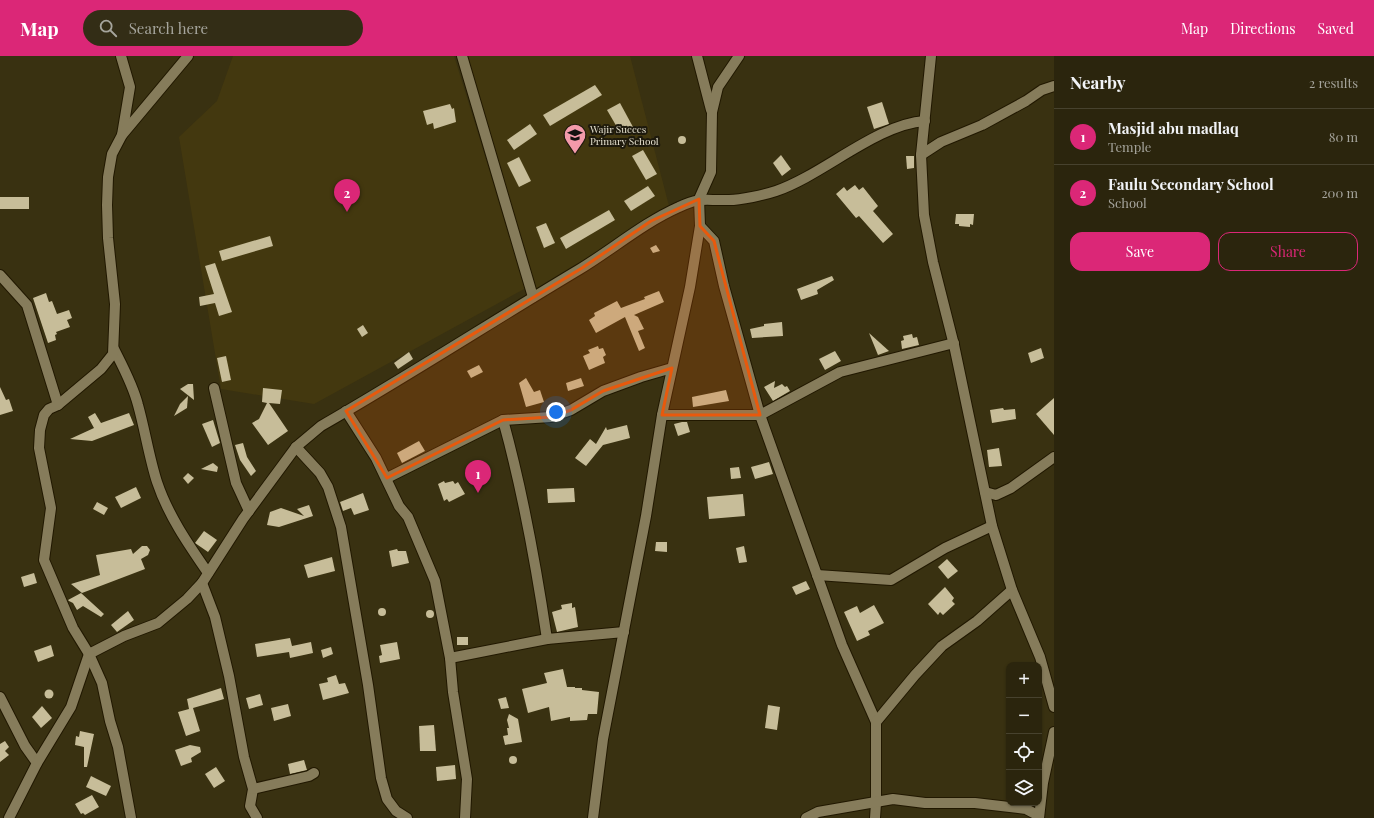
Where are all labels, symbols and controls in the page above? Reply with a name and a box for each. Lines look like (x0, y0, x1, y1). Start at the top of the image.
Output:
search box (83, 10, 363, 46)
text: Map (20, 15, 59, 41)
icon: search (97, 17, 119, 39)
text: Search here (129, 18, 208, 38)
text: Map (1181, 19, 1208, 38)
text: Directions (1230, 19, 1296, 38)
text: Saved (1318, 19, 1354, 38)
text: Nearby (1070, 71, 1125, 93)
text: 2 results (1309, 74, 1358, 91)
text: Masjid abu madlaq (1108, 118, 1239, 138)
school or university icon: Wajir Succes Primary School (562, 122, 588, 155)
place label: Wajir Succes Primary School (589, 122, 659, 148)
text: 1 (1081, 128, 1085, 145)
text: 80 m (1329, 128, 1358, 145)
text: Temple (1108, 138, 1151, 155)
text: Faulu Secondary School (1108, 174, 1274, 194)
pin: 2 (334, 179, 360, 212)
text: 2 (1080, 184, 1086, 201)
text: 200 m (1321, 184, 1358, 201)
text: School (1108, 194, 1147, 211)
button: Save (1070, 232, 1210, 271)
button: Share (1218, 232, 1358, 271)
your location (546, 402, 566, 422)
pin: 1 (465, 460, 491, 493)
map controls (1006, 662, 1042, 806)
button: + (1006, 662, 1042, 698)
button: − (1006, 698, 1042, 734)
button: locate (1006, 734, 1042, 770)
button: layers (1006, 770, 1042, 806)

